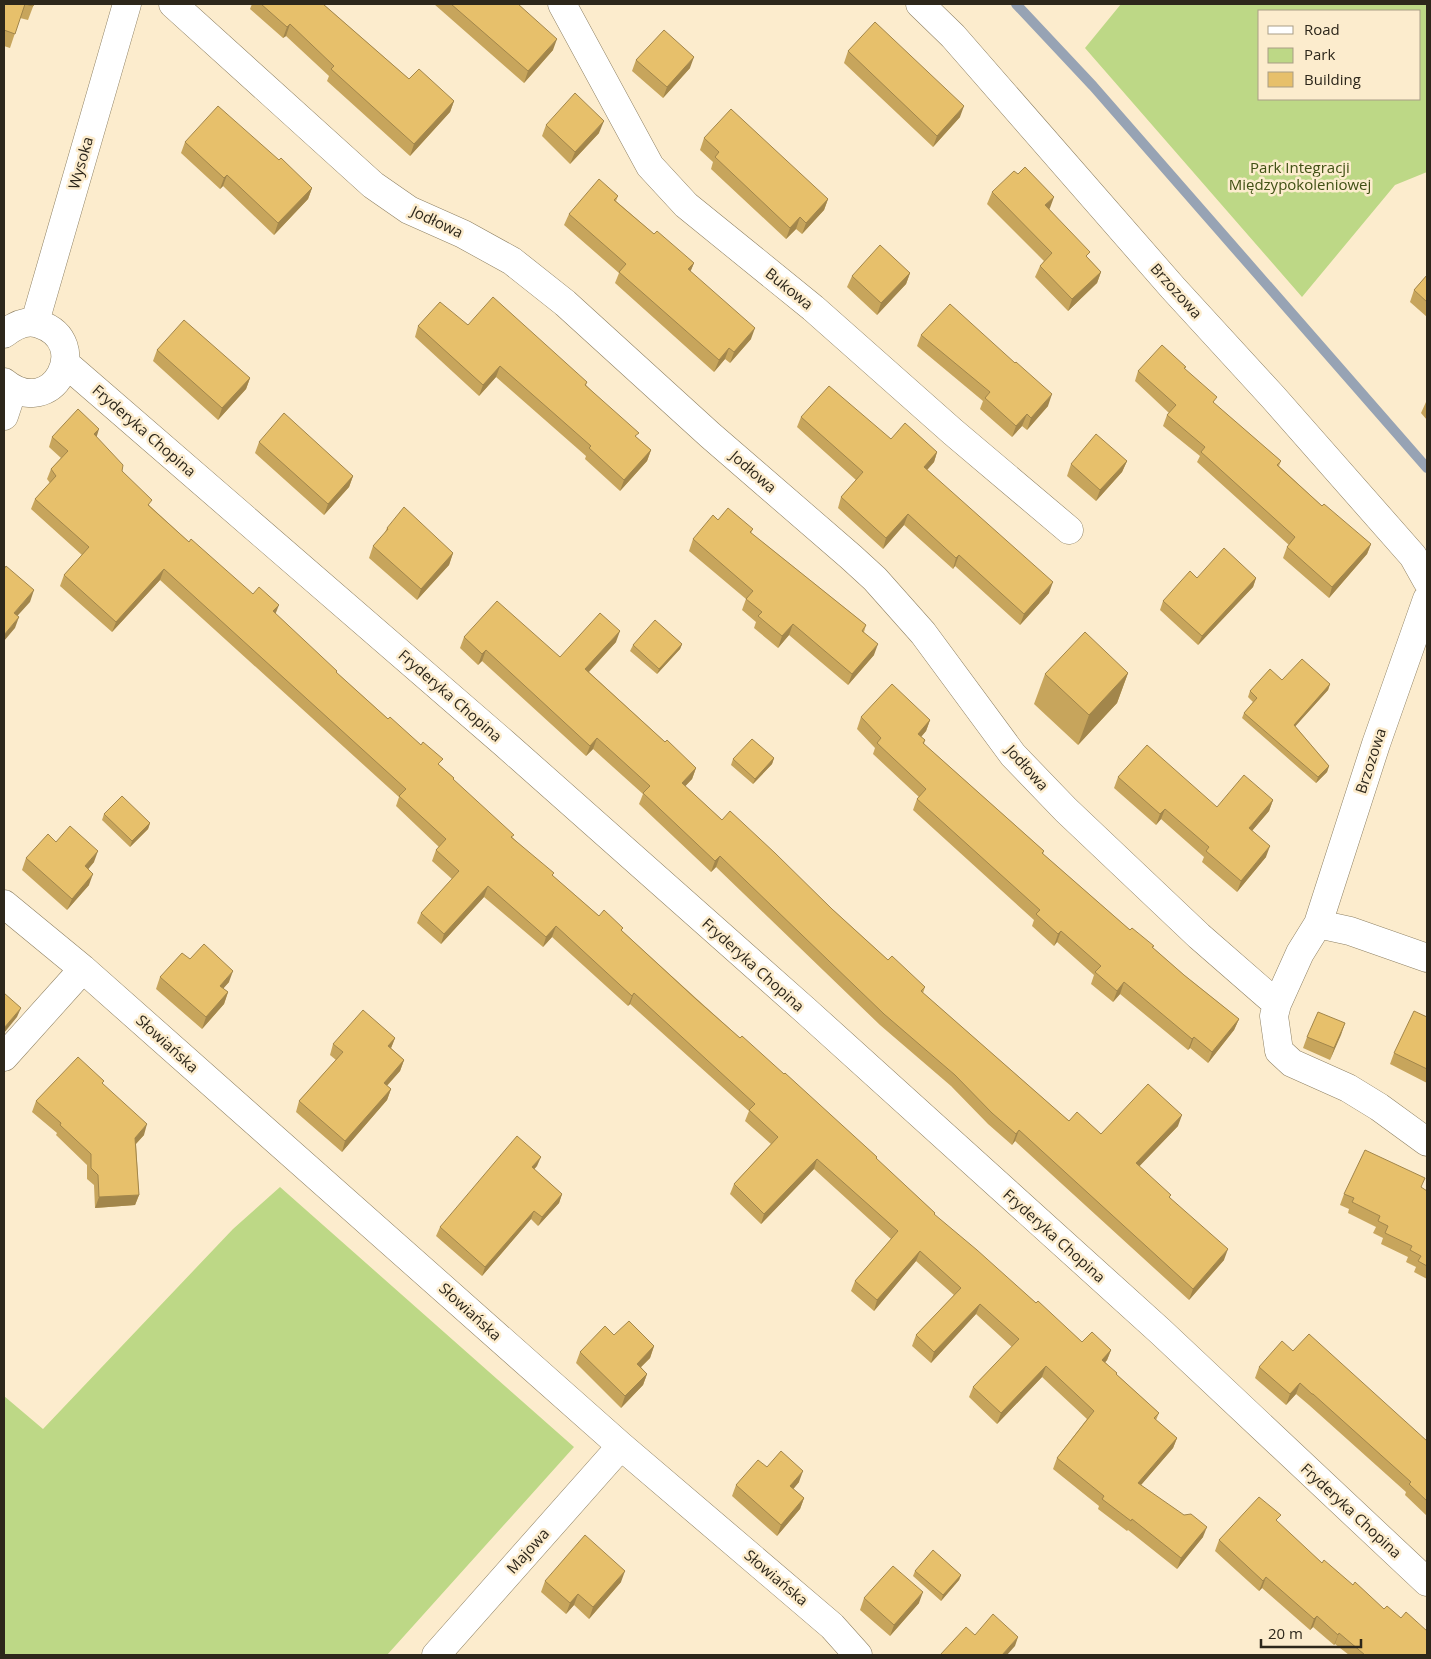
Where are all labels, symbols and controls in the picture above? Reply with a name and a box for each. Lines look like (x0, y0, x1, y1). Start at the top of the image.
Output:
legend (1258, 10, 1421, 100)
text: Road (1304, 19, 1340, 39)
text: Park (1304, 44, 1335, 64)
text: Building (1304, 69, 1361, 89)
street label: Wysoka (63, 134, 97, 191)
park label: Park Integracji Międzypokoleniowej (1229, 157, 1371, 194)
street label: Jodłowa (406, 200, 467, 242)
street label: Brzozowa (1147, 258, 1207, 322)
street label: Bukowa (762, 263, 818, 314)
street label: Fryderyka Chopina (89, 380, 201, 481)
street label: Jodłowa (725, 444, 781, 497)
street label: Fryderyka Chopina (395, 645, 507, 746)
street label: Brzozowa (1350, 725, 1390, 796)
street label: Jodłowa (1001, 739, 1054, 794)
street label: Fryderyka Chopina (698, 913, 809, 1015)
street label: Słowiańska (132, 1010, 203, 1077)
street label: Fryderyka Chopina (999, 1184, 1110, 1286)
street label: Słowiańska (435, 1278, 506, 1345)
street label: Fryderyka Chopina (1297, 1458, 1406, 1562)
street label: Majowa (502, 1523, 553, 1577)
street label: Słowiańska (741, 1545, 813, 1610)
scale bar (1261, 1616, 1361, 1648)
text: 20 m (1268, 1623, 1303, 1643)

